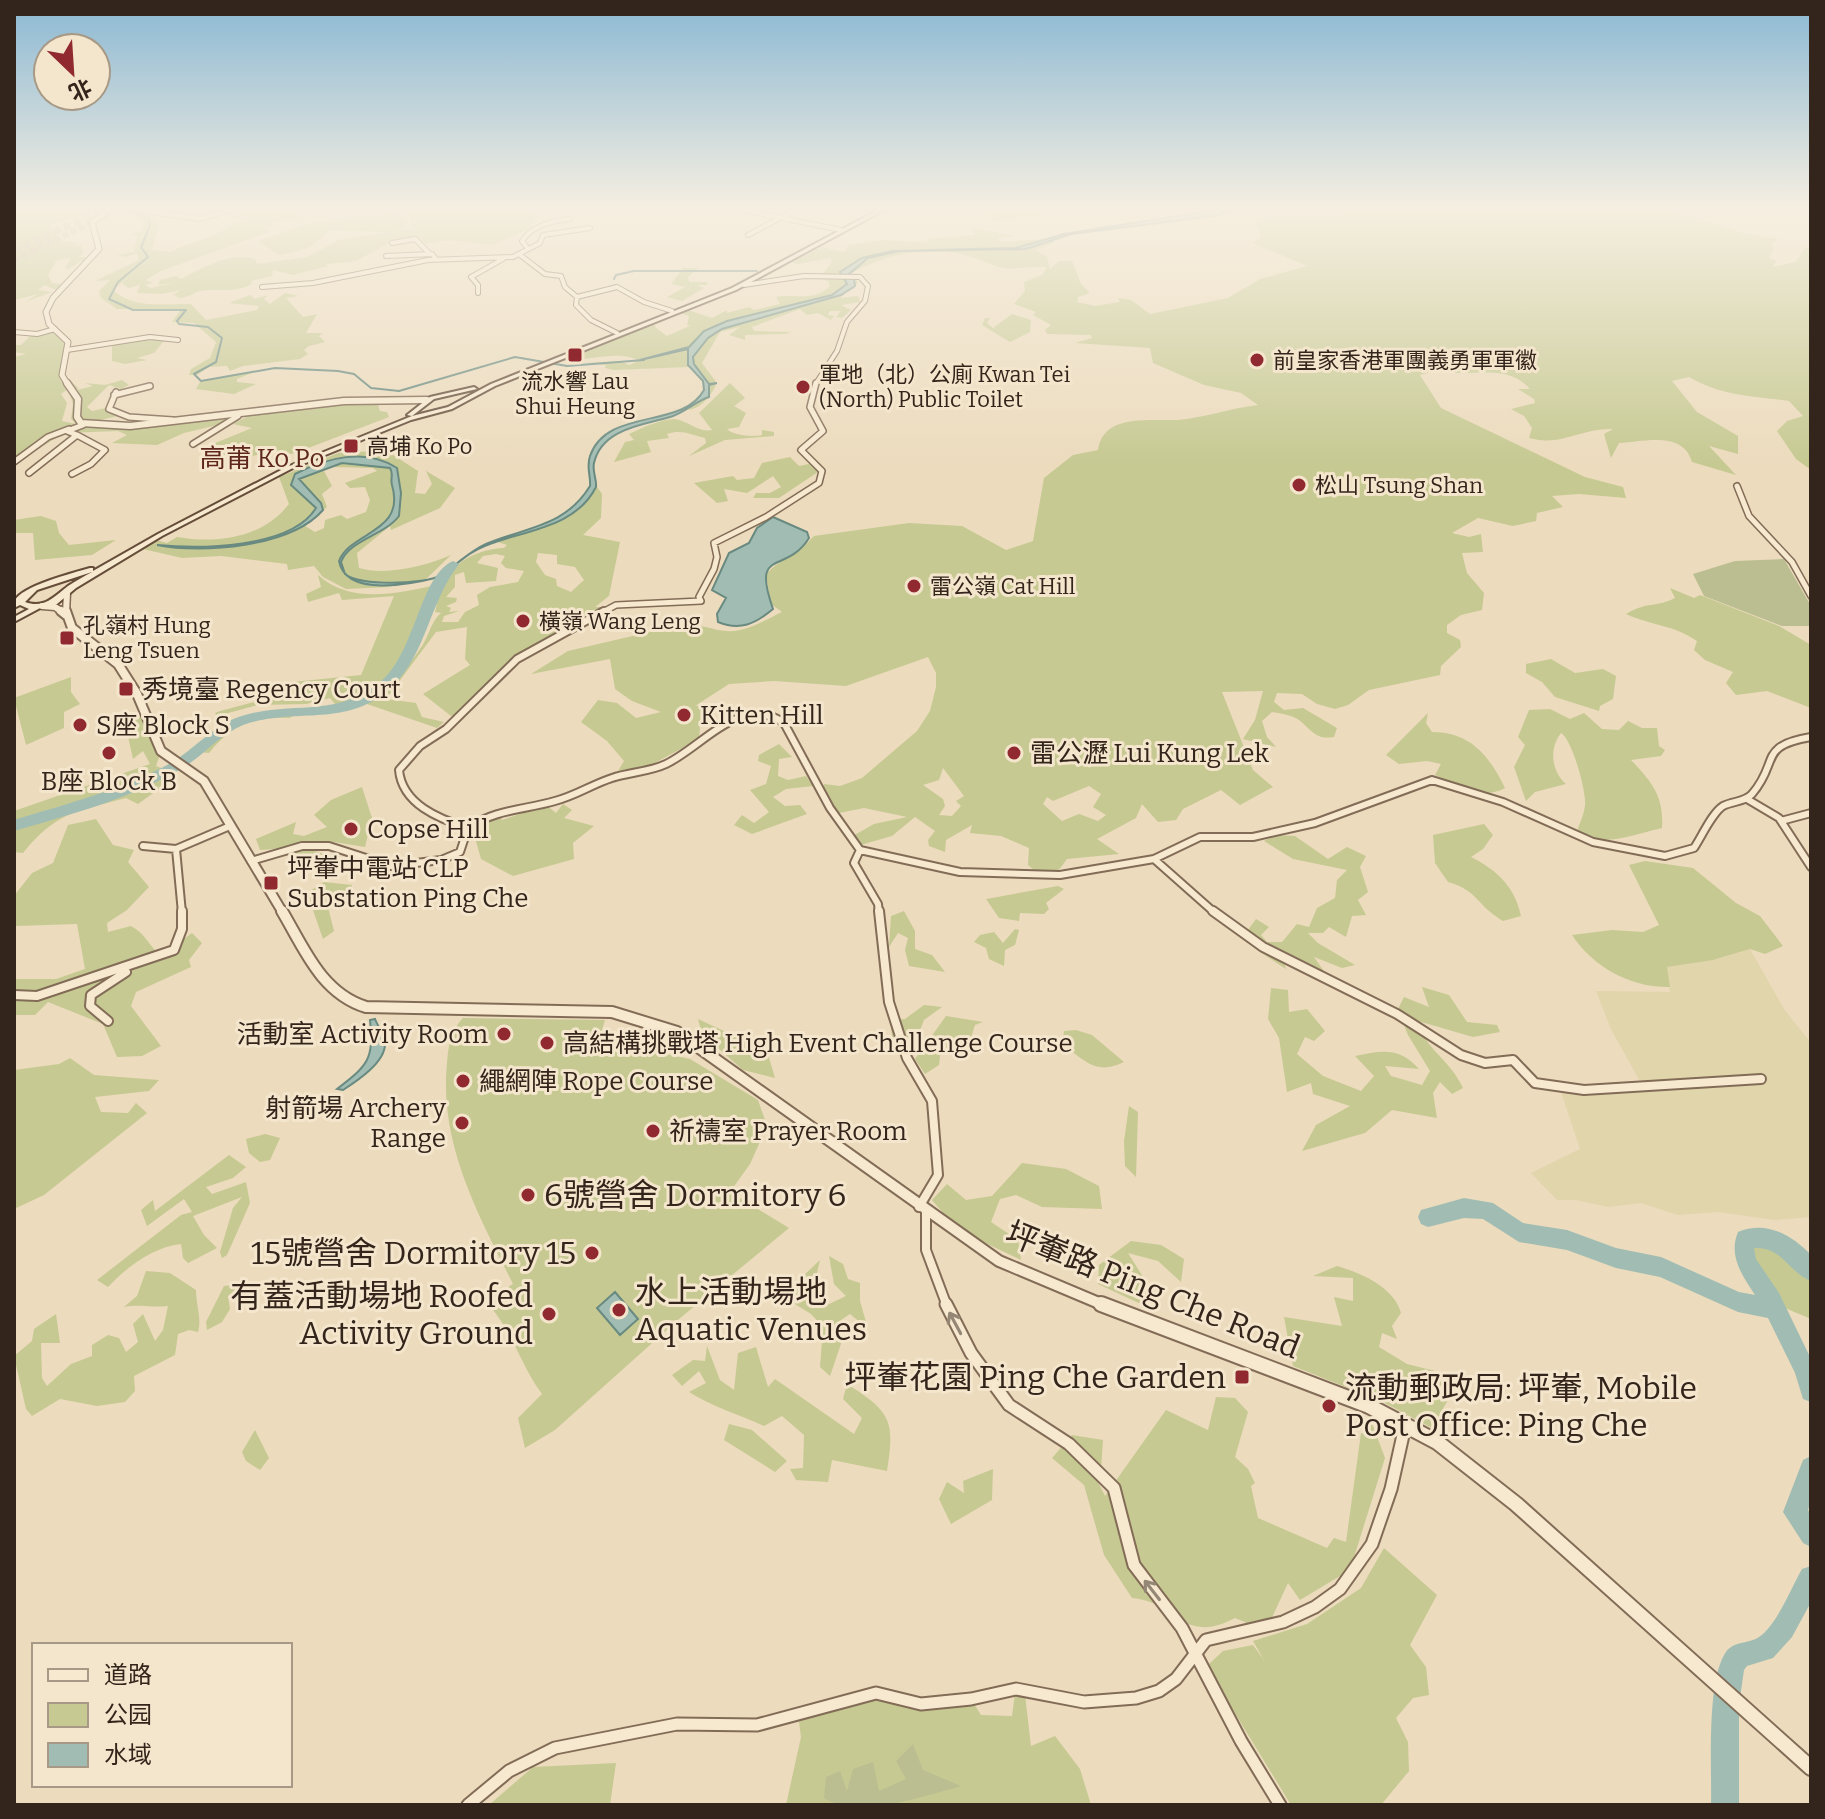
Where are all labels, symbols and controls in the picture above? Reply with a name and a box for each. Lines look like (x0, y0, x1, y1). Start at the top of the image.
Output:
north arrow (32, 32, 112, 112)
text: 北 (65, 73, 96, 107)
marker: 流水響 Lau Shui Heung (566, 346, 584, 364)
place label: 前皇家香港軍團義勇軍軍徽 (1273, 347, 1537, 374)
marker: 前皇家香港軍團義勇軍軍徽 (1248, 351, 1266, 369)
place label: 軍地（北）公廁 Kwan Tei (North) Public Toilet (819, 361, 1071, 413)
place label: 流水響 Lau Shui Heung (515, 368, 635, 420)
marker: 軍地（北）公廁 Kwan Tei (North) Public Toilet (794, 378, 812, 396)
place label: 高埔 Ko Po (367, 433, 473, 460)
marker: 高埔 Ko Po (342, 437, 360, 455)
district label: 高莆 Ko Po (200, 443, 324, 474)
place label: 松山 Tsung Shan (1315, 472, 1483, 499)
marker: 松山 Tsung Shan (1290, 476, 1308, 494)
place label: 雷公嶺 Cat Hill (930, 573, 1075, 600)
marker: 雷公嶺 Cat Hill (905, 577, 923, 595)
place label: 橫嶺 Wang Leng (539, 608, 701, 635)
place label: 孔嶺村 Hung Leng Tsuen (83, 612, 211, 664)
marker: 橫嶺 Wang Leng (514, 612, 532, 630)
marker: 孔嶺村 Hung Leng Tsuen (58, 629, 76, 647)
place label: 秀境臺 Regency Court (142, 674, 401, 705)
marker: 秀境臺 Regency Court (117, 680, 135, 698)
place label: Kitten Hill (700, 700, 824, 731)
marker: Kitten Hill (675, 706, 693, 724)
place label: S座 Block S (96, 710, 230, 741)
marker: S座 Block S (71, 716, 89, 734)
place label: 雷公瀝 Lui Kung Lek (1030, 738, 1269, 769)
marker: B座 Block B (100, 744, 118, 762)
marker: 雷公瀝 Lui Kung Lek (1005, 744, 1023, 762)
place label: B座 Block B (41, 766, 177, 797)
place label: Copse Hill (367, 814, 489, 845)
marker: Copse Hill (342, 820, 360, 838)
place label: 坪輋中電站 CLP Substation Ping Che (287, 853, 529, 914)
marker: 坪輋中電站 CLP Substation Ping Che (262, 874, 280, 892)
place label: 活動室 Activity Room (237, 1019, 488, 1050)
marker: 活動室 Activity Room (495, 1025, 513, 1043)
place label: 高結構挑戰塔 High Event Challenge Course (563, 1028, 1073, 1059)
marker: 高結構挑戰塔 High Event Challenge Course (538, 1034, 556, 1052)
place label: 繩網陣 Rope Course (479, 1066, 714, 1097)
marker: 繩網陣 Rope Course (454, 1072, 472, 1090)
place label: 射箭場 Archery Range (265, 1093, 446, 1154)
marker: 射箭場 Archery Range (453, 1114, 471, 1132)
place label: 祈禱室 Prayer Room (669, 1116, 907, 1147)
marker: 祈禱室 Prayer Room (644, 1122, 662, 1140)
place label: 6號營舍 Dormitory 6 (544, 1176, 846, 1214)
marker: 6號營舍 Dormitory 6 (519, 1186, 537, 1204)
street label: 坪輋路 Ping Che Road (1000, 1214, 1306, 1366)
place label: 15號營舍 Dormitory 15 (251, 1234, 576, 1272)
marker: 15號營舍 Dormitory 15 (583, 1244, 601, 1262)
place label: 水上活動場地 Aquatic Venues (635, 1273, 867, 1348)
place label: 有蓋活動場地 Roofed Activity Ground (230, 1277, 533, 1352)
marker: 水上活動場地 Aquatic Venues (610, 1301, 628, 1319)
marker: 有蓋活動場地 Roofed Activity Ground (540, 1305, 558, 1323)
one-way arrow (947, 1312, 963, 1336)
place label: 坪輋花園 Ping Che Garden (844, 1358, 1226, 1396)
marker: 坪輋花園 Ping Che Garden (1233, 1368, 1251, 1386)
place label: 流動郵政局: 坪輋, Mobile Post Office: Ping Che (1345, 1369, 1697, 1444)
marker: 流動郵政局: 坪輋, Mobile Post Office: Ping Che (1320, 1397, 1338, 1415)
one-way arrow (1144, 1580, 1161, 1601)
legend (32, 1643, 292, 1787)
text: 道路 (104, 1661, 152, 1689)
text: 公园 (104, 1701, 152, 1729)
text: 水域 (104, 1741, 152, 1769)

